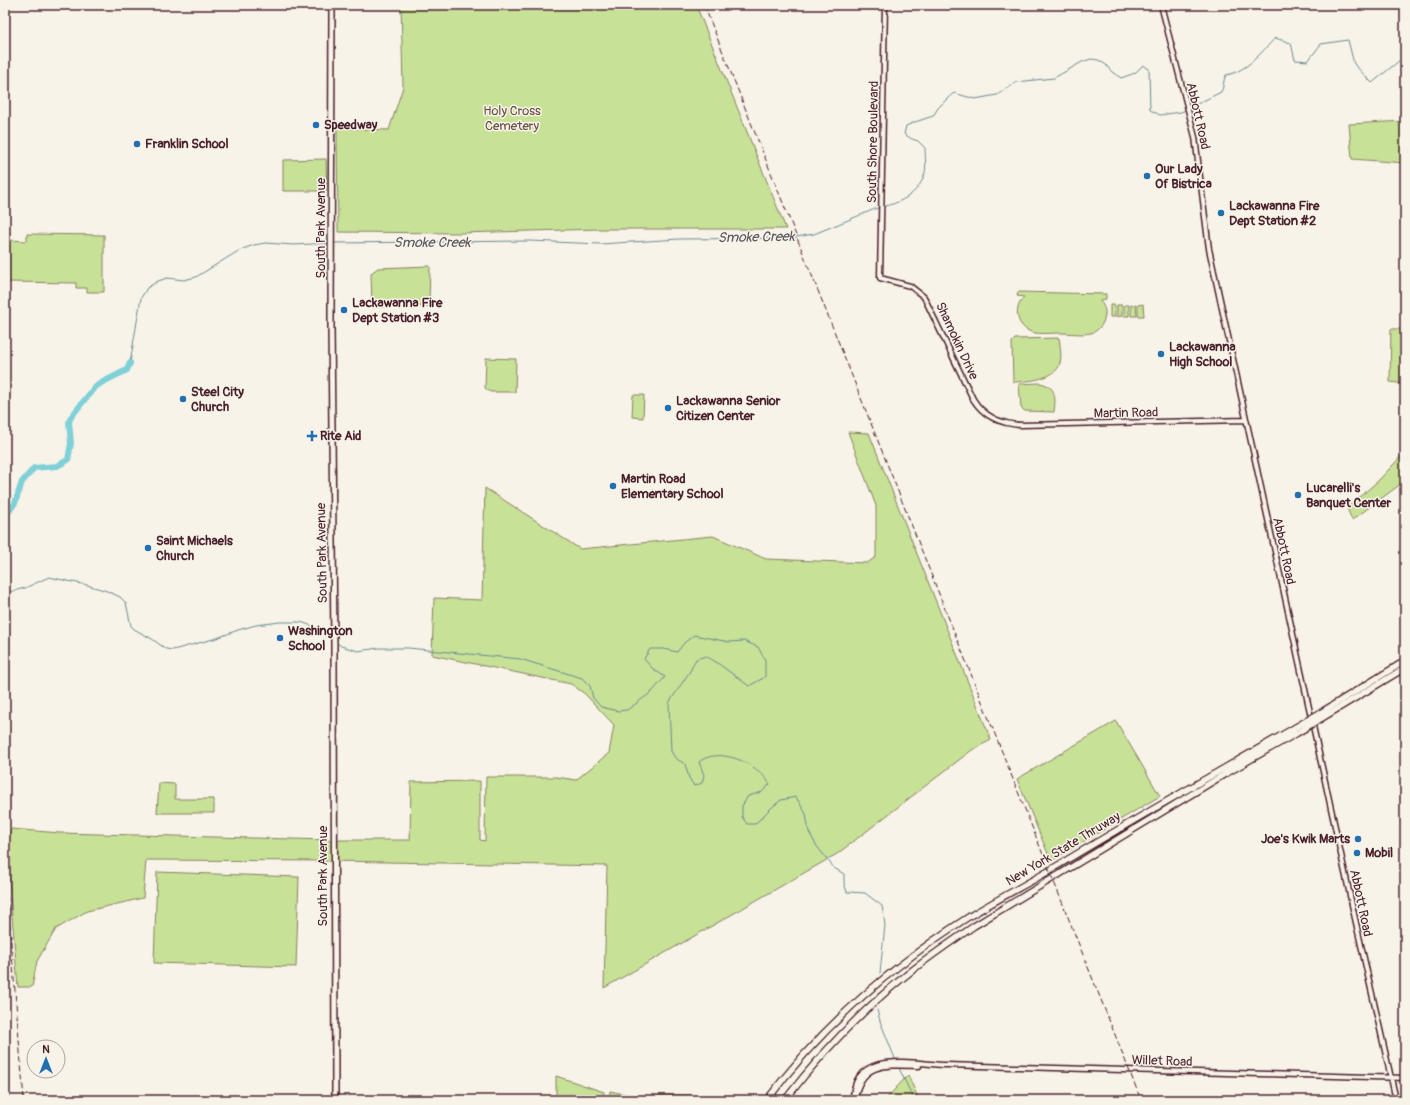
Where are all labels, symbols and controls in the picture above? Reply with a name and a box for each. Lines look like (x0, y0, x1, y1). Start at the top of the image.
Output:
street label: South Shore Boulevard (864, 81, 882, 203)
street label: Abbott Road (1183, 81, 1213, 151)
park label: Holy Cross Cemetery (483, 103, 541, 134)
place label: Speedway (324, 117, 378, 133)
marker: Speedway (311, 120, 321, 130)
place label: Franklin School (145, 136, 229, 152)
marker: Franklin School (132, 139, 142, 149)
place label: Our Lady Of Bistrica (1155, 161, 1212, 192)
marker: Our Lady Of Bistrica (1142, 171, 1152, 181)
street label: South Park Avenue (313, 177, 329, 278)
place label: Lackawanna Fire Dept Station #2 (1229, 198, 1320, 229)
marker: Lackawanna Fire Dept Station #2 (1216, 208, 1226, 218)
water label: Smoke Creek (717, 228, 796, 246)
water label: Smoke Creek (394, 234, 472, 251)
place label: Lackawanna Fire Dept Station #3 (352, 295, 443, 326)
street label: Shamokin Drive (932, 300, 982, 383)
marker: Lackawanna Fire Dept Station #3 (339, 305, 349, 315)
place label: Lackawanna High School (1169, 339, 1236, 370)
marker: Lackawanna High School (1156, 349, 1166, 359)
place label: Steel City Church (191, 384, 244, 415)
place label: Lackawanna Senior Citizen Center (676, 393, 781, 424)
marker: Steel City Church (178, 394, 188, 404)
marker: Lackawanna Senior Citizen Center (663, 403, 673, 413)
street label: Martin Road (1094, 404, 1158, 422)
place label: Rite Aid (320, 428, 361, 444)
marker: Rite Aid (307, 431, 317, 441)
place label: Martin Road Elementary School (621, 471, 724, 502)
place label: Lucarelli's Banquet Center (1306, 480, 1392, 511)
marker: Martin Road Elementary School (608, 481, 618, 491)
marker: Lucarelli's Banquet Center (1293, 490, 1303, 500)
street label: South Park Avenue (313, 502, 331, 604)
street label: Abbott Road (1269, 516, 1299, 586)
place label: Saint Michaels Church (156, 533, 233, 564)
marker: Saint Michaels Church (143, 543, 153, 553)
place label: Washington School (288, 623, 353, 654)
marker: Washington School (275, 633, 285, 643)
street label: New York State Thruway (1003, 808, 1124, 890)
street label: South Park Avenue (315, 825, 331, 926)
place label: Joe's Kwik Marts (1261, 831, 1350, 847)
marker: Joe's Kwik Marts (1353, 834, 1363, 844)
place label: Mobil (1365, 845, 1393, 861)
marker: Mobil (1352, 848, 1362, 858)
street label: Abbott Road (1346, 868, 1376, 938)
north arrow (26, 1039, 66, 1079)
text: N (42, 1043, 50, 1056)
street label: Willet Road (1131, 1052, 1193, 1070)

